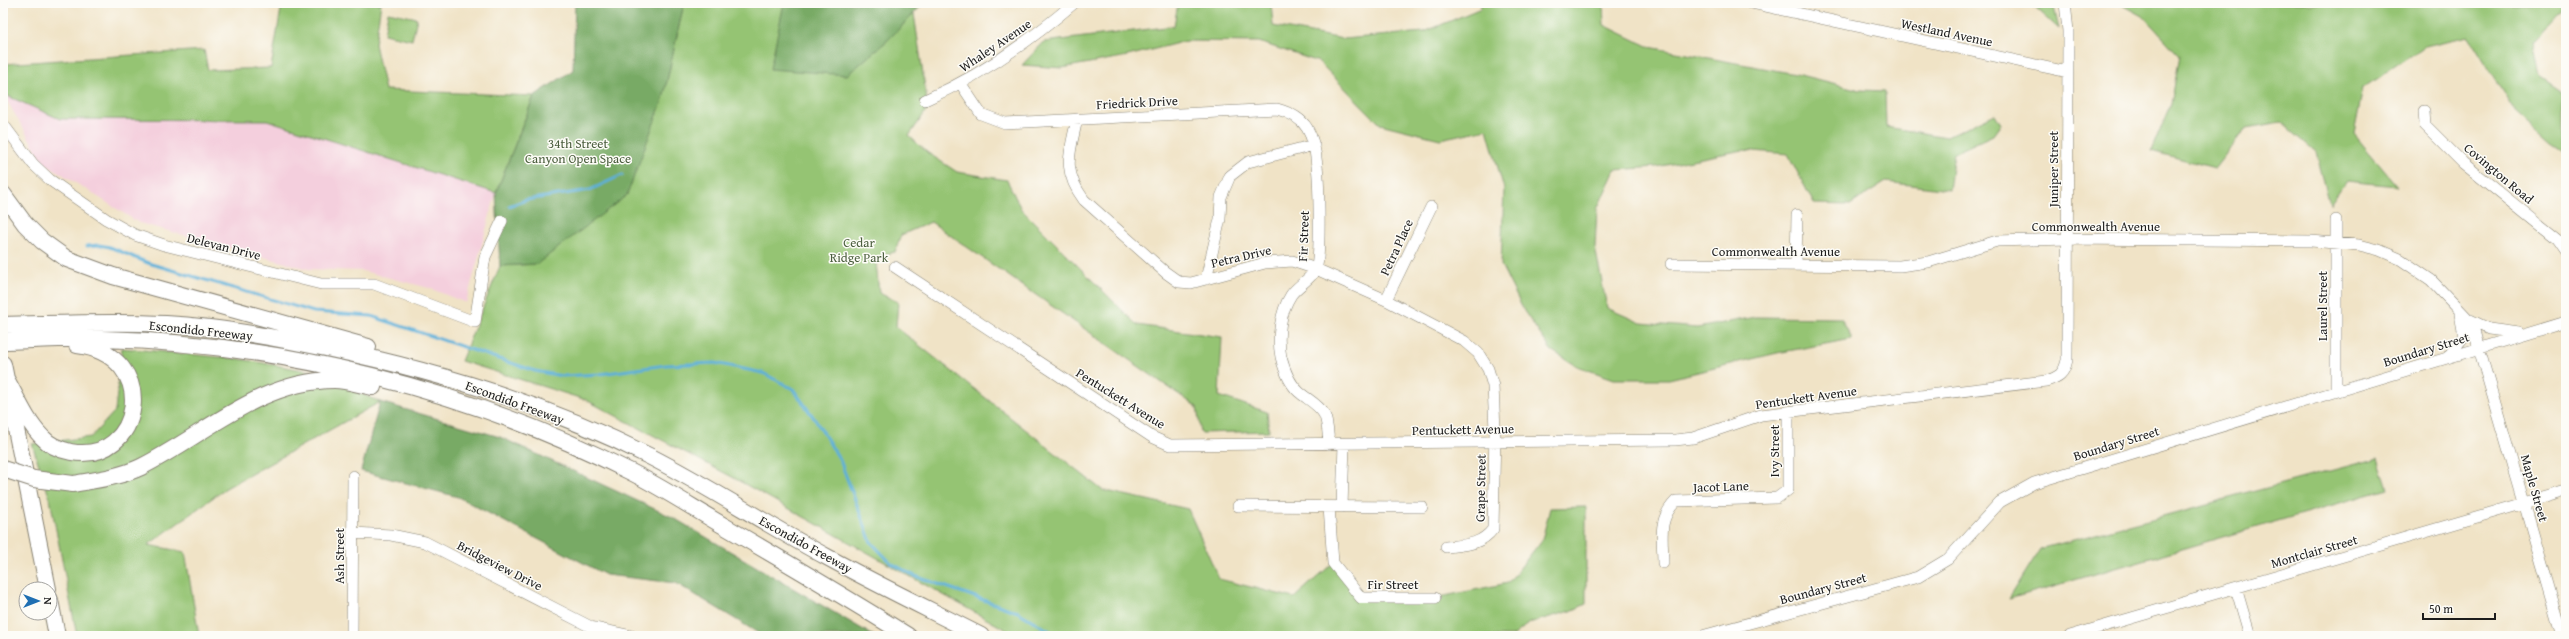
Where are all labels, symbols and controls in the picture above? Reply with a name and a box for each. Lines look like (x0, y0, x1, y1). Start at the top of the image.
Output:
street label: Whaley Avenue (955, 14, 1035, 77)
street label: Westland Avenue (1899, 14, 1994, 51)
street label: Friedrick Drive (1096, 91, 1178, 114)
street label: Juniper Street (2044, 130, 2063, 209)
park label: 34th Street Canyon Open Space (525, 134, 631, 168)
street label: Covington Road (2460, 138, 2538, 208)
street label: Fir Street (1293, 210, 1314, 262)
street label: Petra Place (1375, 216, 1418, 279)
street label: Commonwealth Avenue (2032, 217, 2160, 236)
street label: Delevan Drive (185, 228, 263, 265)
park label: Cedar Ridge Park (830, 233, 889, 267)
street label: Petra Drive (1209, 240, 1273, 273)
street label: Commonwealth Avenue (1712, 242, 1840, 261)
street label: Laurel Street (2313, 271, 2332, 341)
street label: Escondido Freeway (148, 316, 254, 345)
street label: Boundary Street (2381, 327, 2472, 372)
street label: Pentuckett Avenue (1072, 363, 1169, 434)
street label: Escondido Freeway (463, 376, 567, 429)
street label: Pentuckett Avenue (1754, 381, 1858, 414)
street label: Pentuckett Avenue (1412, 419, 1514, 440)
street label: Boundary Street (2071, 421, 2162, 466)
street label: Ivy Street (1765, 424, 1784, 477)
street label: Maple Street (2516, 452, 2553, 524)
street label: Grape Street (1470, 453, 1491, 522)
street label: Jacot Lane (1691, 476, 1749, 497)
street label: Escondido Freeway (756, 511, 856, 578)
street label: Ash Street (330, 528, 349, 584)
street label: Montclair Street (2269, 530, 2360, 573)
street label: Bridgeview Drive (454, 536, 546, 595)
street label: Boundary Street (1778, 568, 1869, 609)
street label: Fir Street (1367, 575, 1419, 594)
north arrow (18, 581, 58, 621)
scale bar (2423, 595, 2495, 621)
text: N (40, 597, 56, 605)
text: 50 m (2429, 600, 2453, 617)

